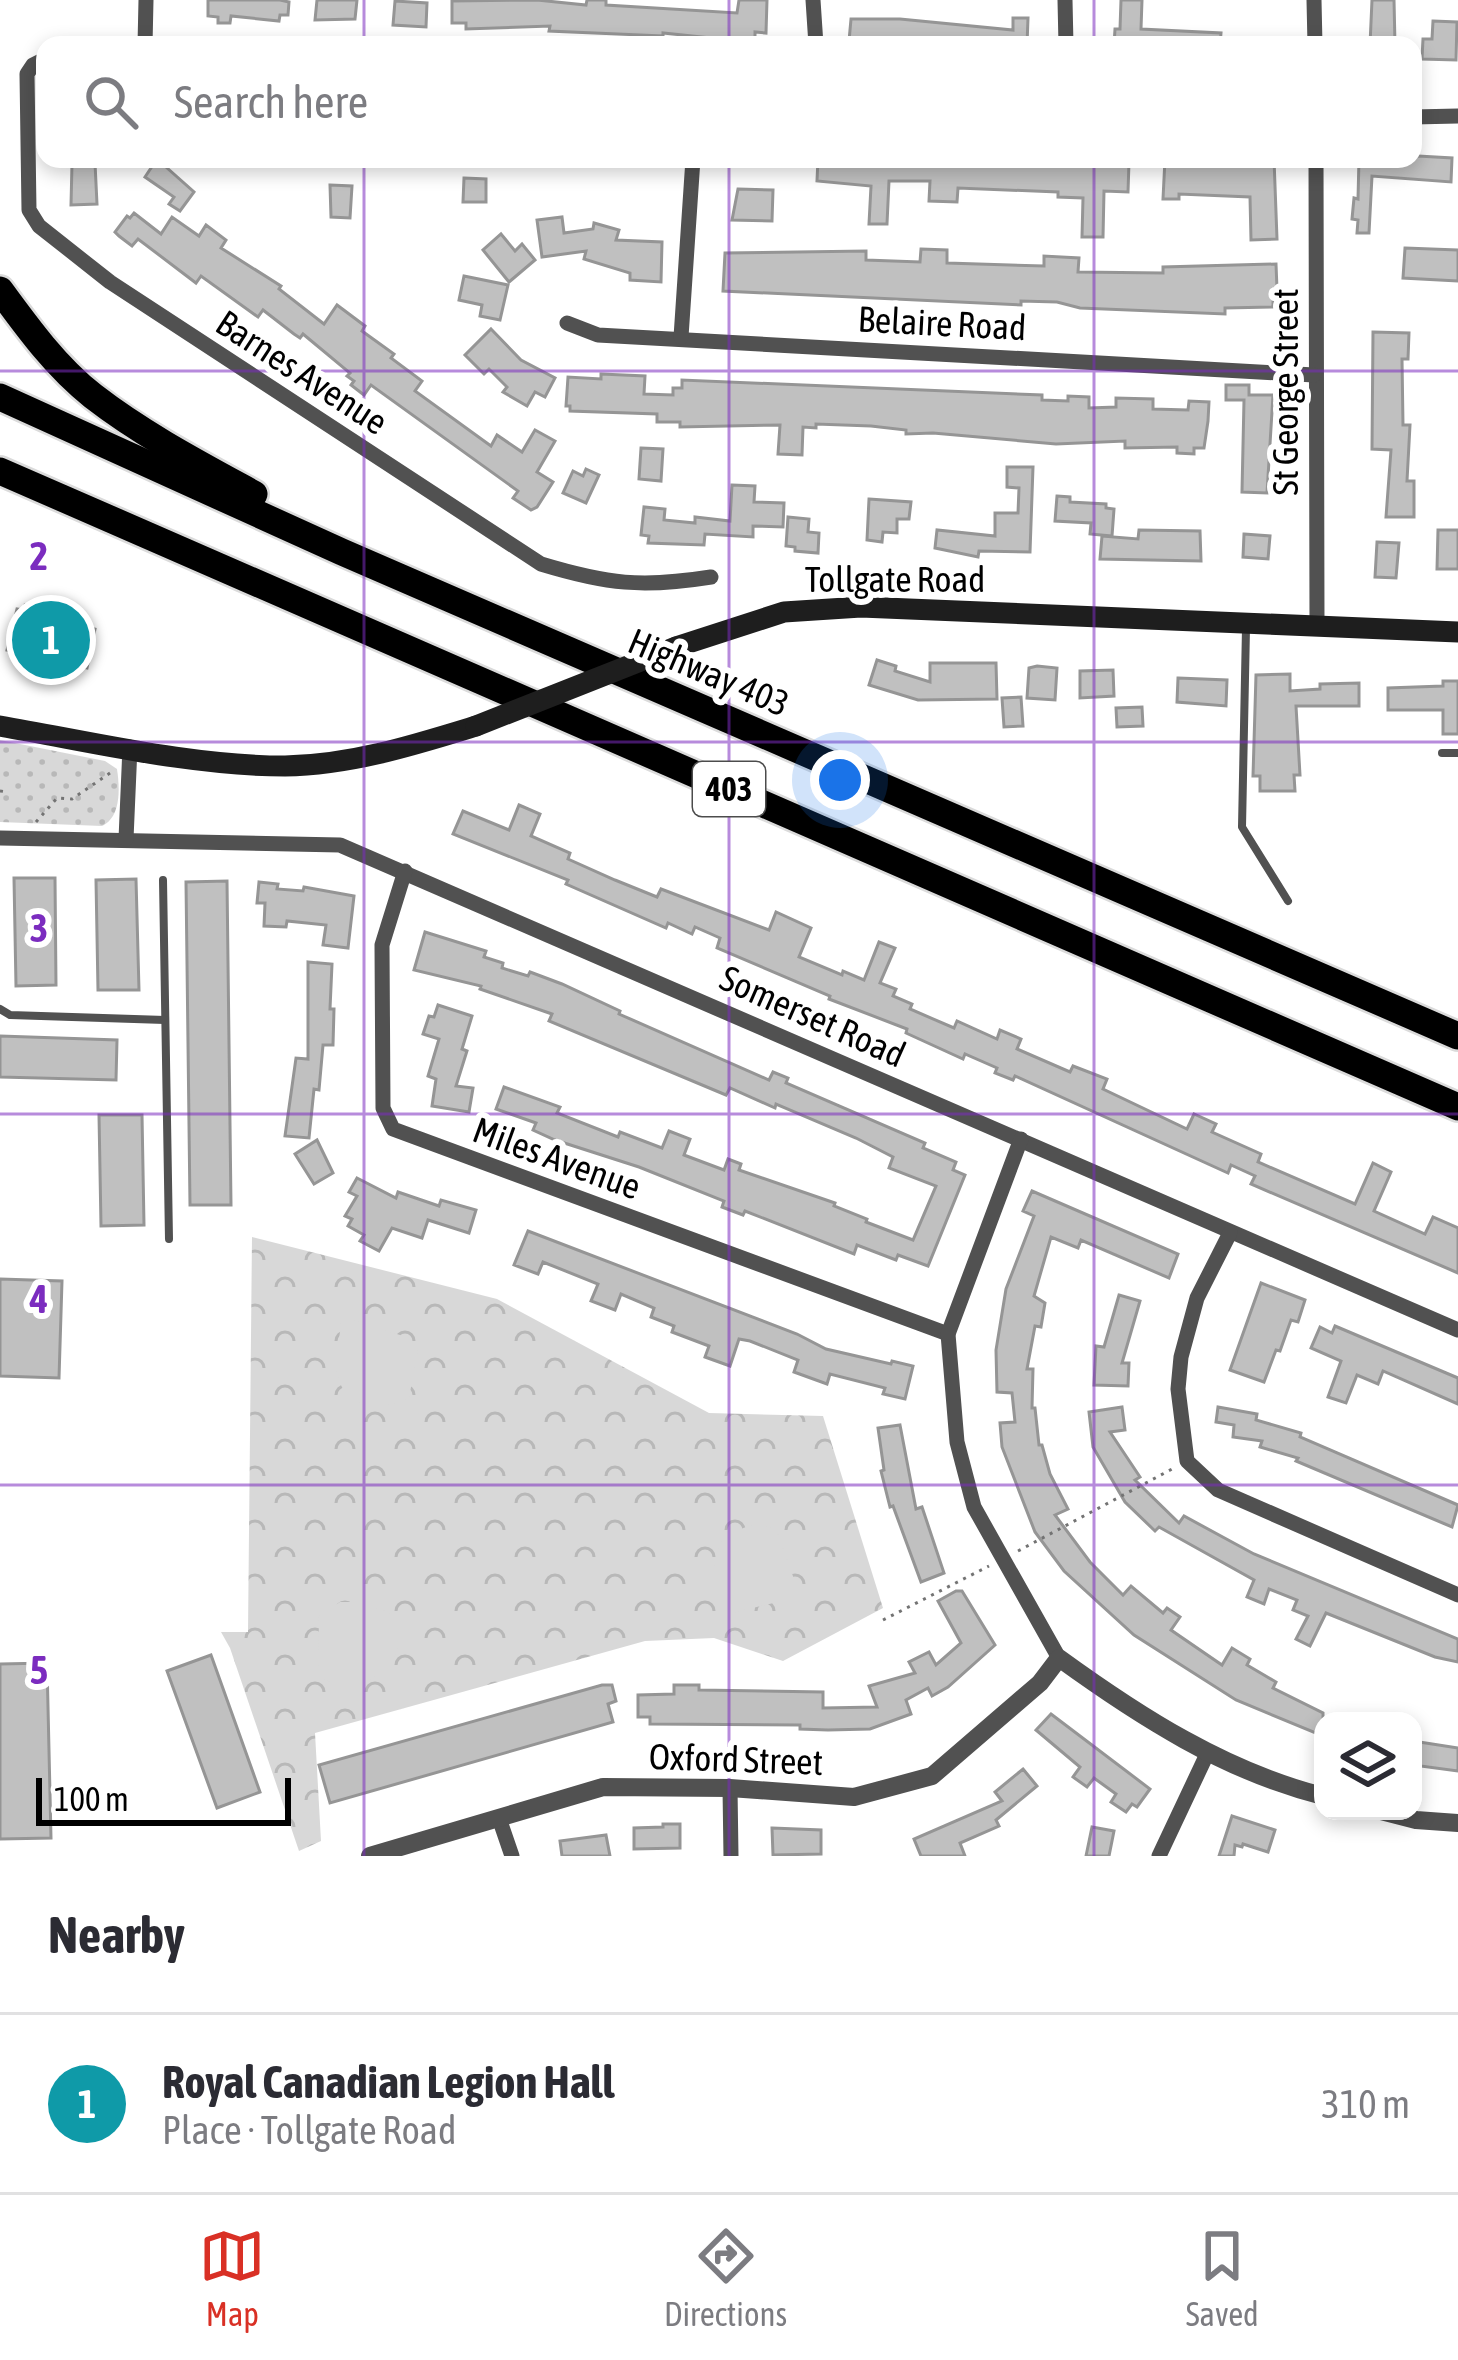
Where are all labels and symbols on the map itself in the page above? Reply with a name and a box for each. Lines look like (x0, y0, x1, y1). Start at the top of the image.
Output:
street label: St George Street (1264, 288, 1306, 496)
street label: Belaire Road (857, 298, 1027, 348)
street label: Barnes Avenue (209, 301, 395, 443)
text: 2 (30, 534, 48, 578)
street label: Tollgate Road (805, 558, 985, 600)
pin: 1 (12, 595, 90, 685)
street label: Highway 403 (622, 619, 796, 725)
your location (810, 750, 870, 810)
road number: 403 (693, 762, 765, 816)
text: 3 (30, 906, 48, 950)
street label: Somerset Road (714, 957, 912, 1075)
street label: Miles Avenue (467, 1108, 647, 1208)
text: 4 (29, 1277, 48, 1321)
text: 5 (30, 1648, 48, 1692)
street label: Oxford Street (648, 1735, 824, 1783)
scale bar (36, 1772, 291, 1825)

